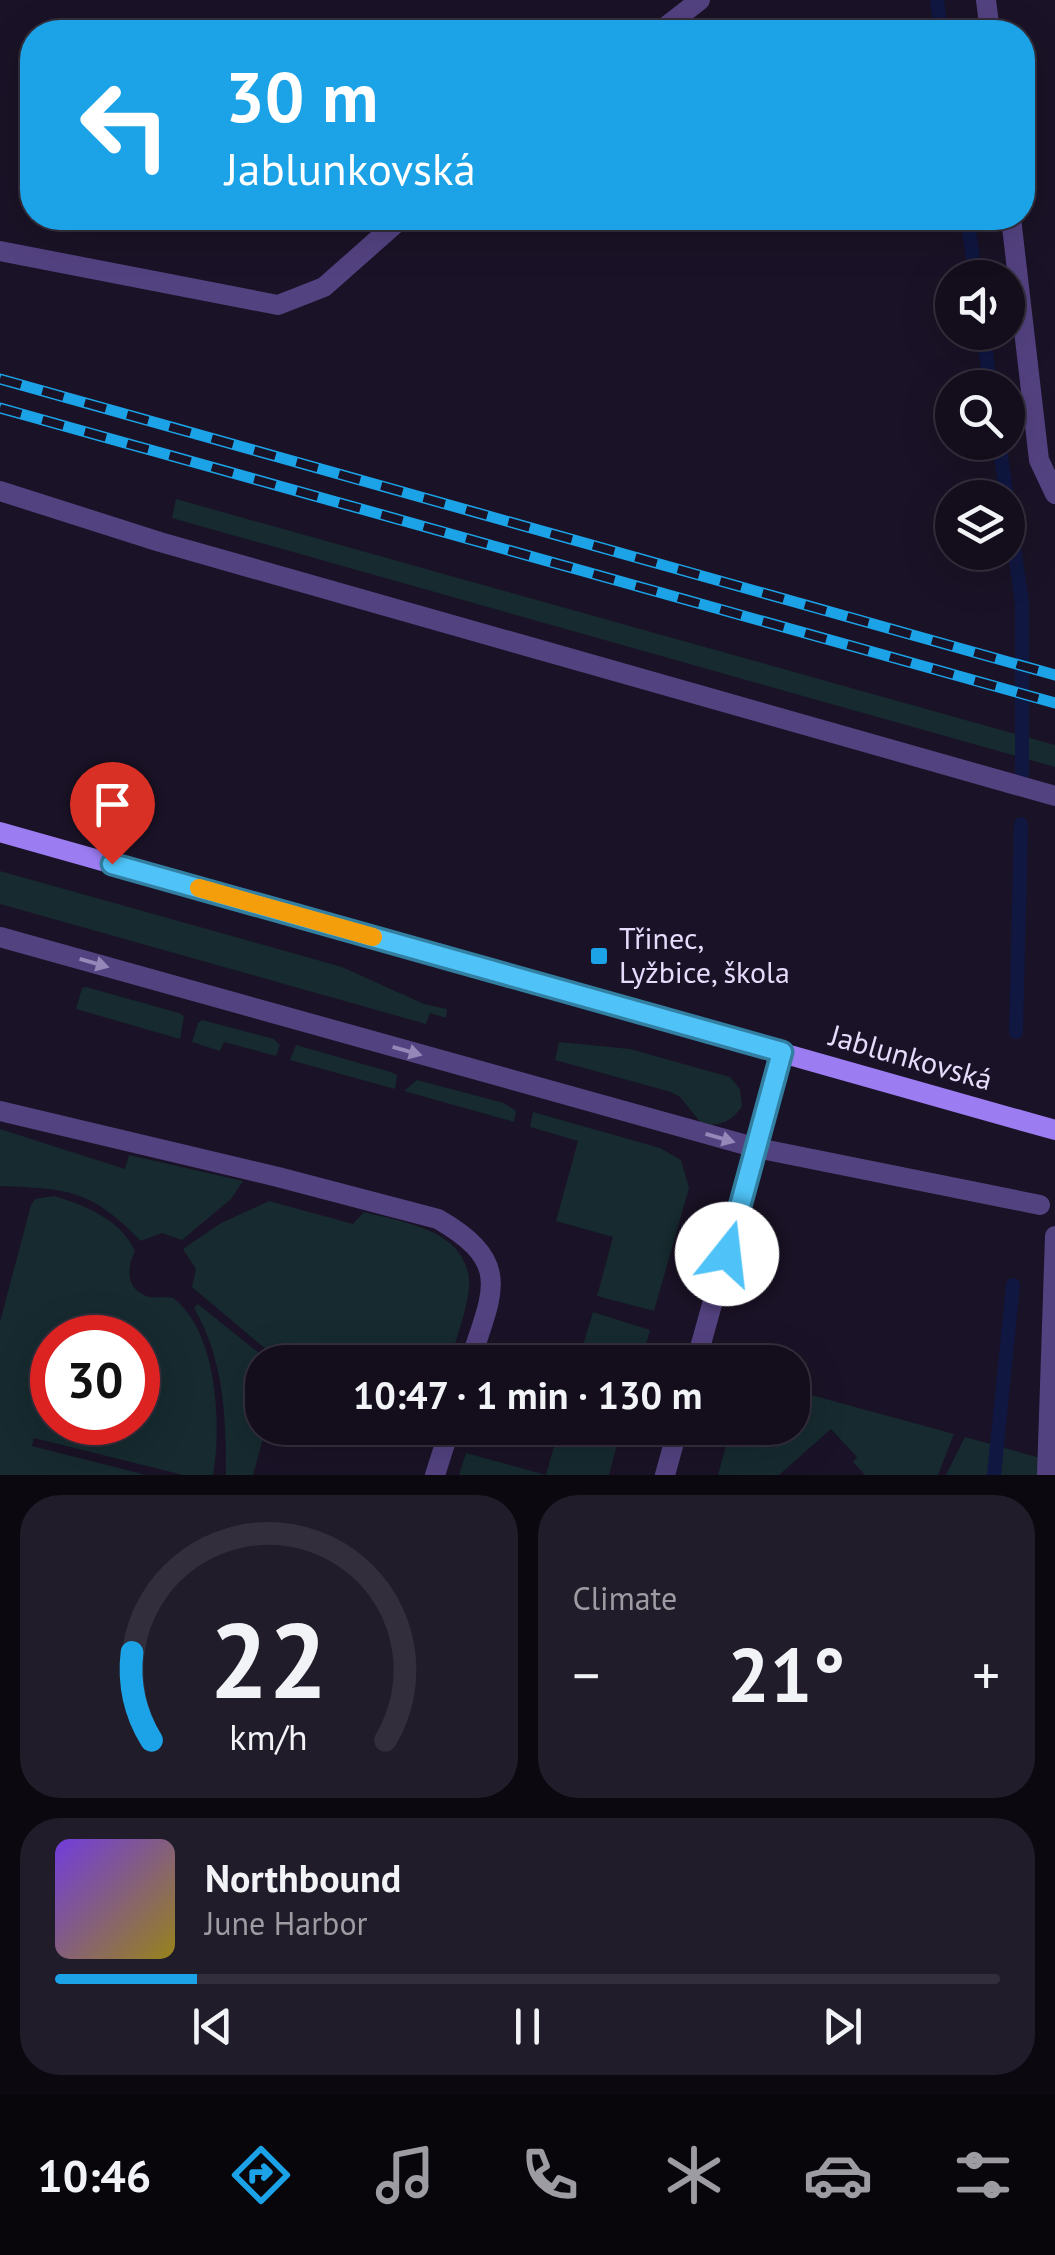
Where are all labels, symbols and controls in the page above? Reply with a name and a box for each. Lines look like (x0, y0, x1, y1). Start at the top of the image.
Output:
text: 30 m (225, 51, 378, 141)
icon: left (60, 60, 190, 190)
text: Jablunkovská (225, 139, 476, 197)
map controls (935, 260, 1025, 570)
button: sound (935, 260, 1025, 350)
button: search (935, 370, 1025, 460)
button: layers (935, 480, 1025, 570)
pin (70, 762, 155, 865)
icon: arrive (85, 777, 140, 832)
place label: Třinec, Lyžbice, škola (619, 918, 790, 991)
marker: Třinec, Lyžbice, škola (588, 945, 610, 967)
one-way arrow (79, 956, 110, 971)
street label: Jablunkovská (824, 1014, 997, 1098)
one-way arrow (392, 1043, 423, 1059)
one-way arrow (705, 1131, 736, 1146)
position arrow (675, 1202, 779, 1306)
speed limit sign: 30 (30, 1315, 160, 1445)
text: 10:47 · 1 min · 130 m (353, 1370, 702, 1419)
text: Climate (573, 1577, 677, 1619)
text: 22 (210, 1592, 328, 1727)
text: 21° (727, 1626, 845, 1723)
text: − (573, 1639, 600, 1710)
text: + (972, 1639, 1000, 1710)
text: km/h (230, 1714, 308, 1760)
text: Northbound (205, 1853, 401, 1902)
text: June Harbor (205, 1902, 367, 1944)
icon: previous (185, 1999, 240, 2054)
icon: pause (500, 1999, 555, 2054)
icon: next (815, 1999, 870, 2054)
icon: directions (226, 2140, 296, 2210)
icon: music (370, 2140, 440, 2210)
icon: phone (515, 2140, 585, 2210)
icon: climate (659, 2140, 729, 2210)
icon: car (803, 2140, 873, 2210)
icon: filters (948, 2140, 1018, 2210)
text: 10:46 (37, 2146, 151, 2204)

